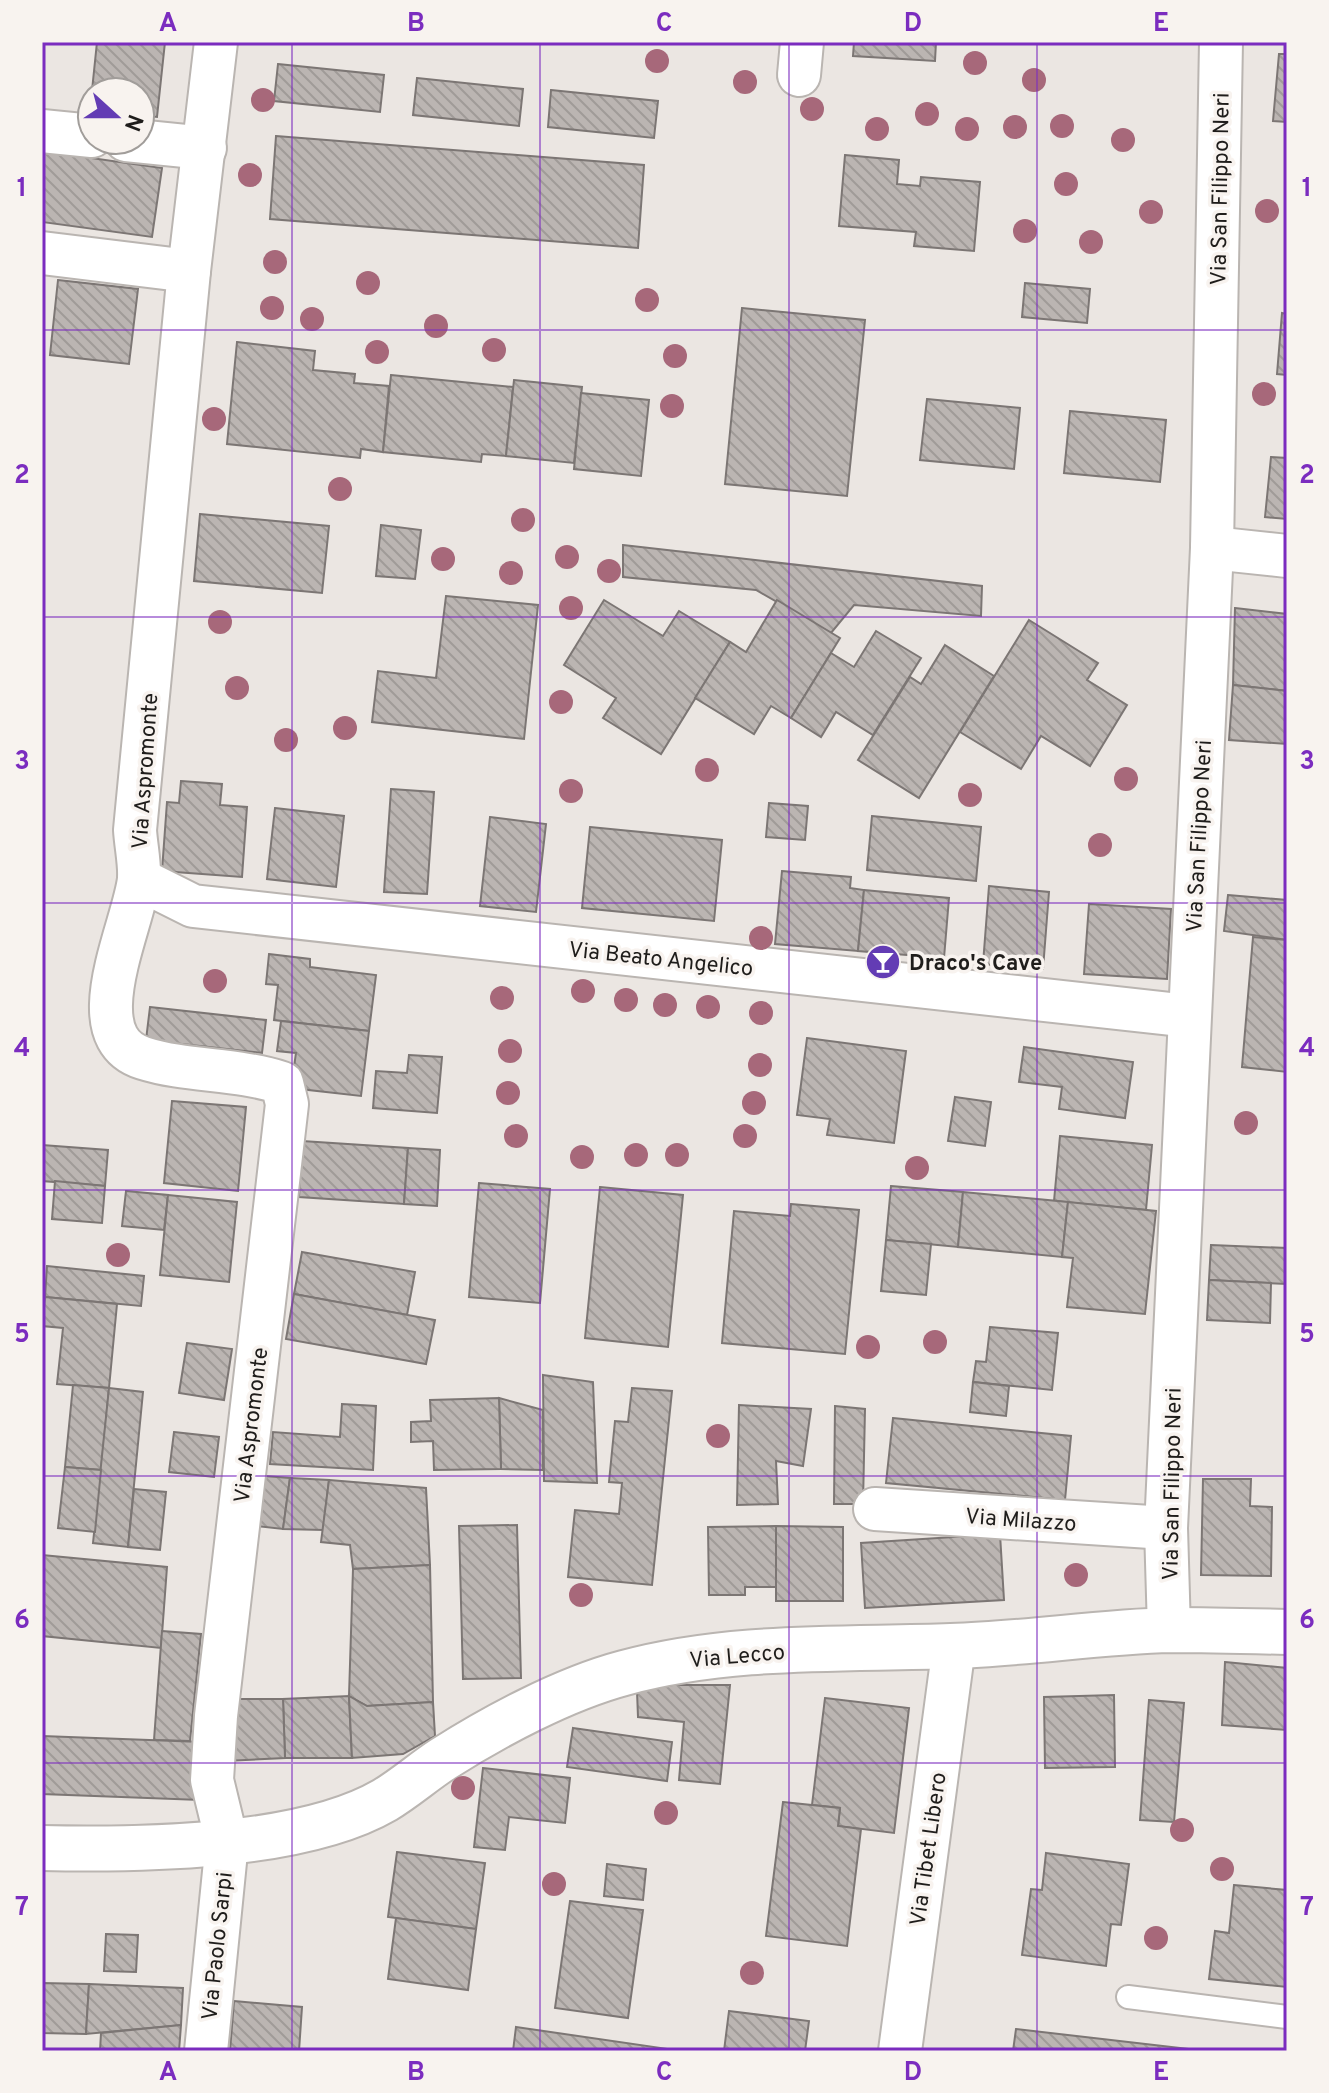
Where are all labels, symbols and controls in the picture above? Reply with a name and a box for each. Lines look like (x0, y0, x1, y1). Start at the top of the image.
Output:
text: A (159, 8, 177, 41)
text: B (407, 8, 425, 41)
text: C (656, 8, 672, 41)
text: D (904, 8, 922, 41)
text: E (1153, 8, 1169, 41)
north arrow (76, 76, 156, 156)
street label: Via San Filippo Neri (1206, 92, 1237, 286)
text: N (117, 110, 148, 134)
text: 1 (17, 173, 27, 206)
text: 1 (1302, 173, 1312, 206)
text: 2 (14, 460, 30, 493)
text: 2 (1299, 460, 1315, 493)
street label: Via Aspromonte (128, 692, 165, 850)
street label: Via San Filippo Neri (1182, 739, 1219, 933)
text: 3 (14, 746, 30, 779)
text: 3 (1299, 746, 1315, 779)
street label: Via Beato Angelico (567, 937, 754, 984)
bar icon: Draco's Cave (864, 943, 902, 981)
place label: Draco's Cave (909, 951, 1042, 978)
text: 4 (14, 1033, 30, 1066)
text: 4 (1299, 1033, 1315, 1066)
text: 5 (14, 1319, 30, 1352)
text: 5 (1299, 1319, 1315, 1352)
street label: Via Aspromonte (230, 1346, 275, 1505)
street label: Via San Filippo Neri (1158, 1387, 1189, 1581)
street label: Via Milazzo (964, 1504, 1077, 1539)
text: 6 (14, 1605, 30, 1638)
text: 6 (1299, 1605, 1315, 1638)
street label: Via Lecco (688, 1640, 786, 1675)
street label: Via Tibet Libero (905, 1771, 954, 1928)
street label: Via Paolo Sarpi (197, 1871, 240, 2022)
text: 7 (15, 1892, 29, 1925)
text: 7 (1300, 1892, 1314, 1925)
text: A (159, 2057, 177, 2090)
text: B (407, 2057, 425, 2090)
text: C (656, 2057, 672, 2090)
text: D (904, 2057, 922, 2090)
text: E (1153, 2057, 1169, 2090)

